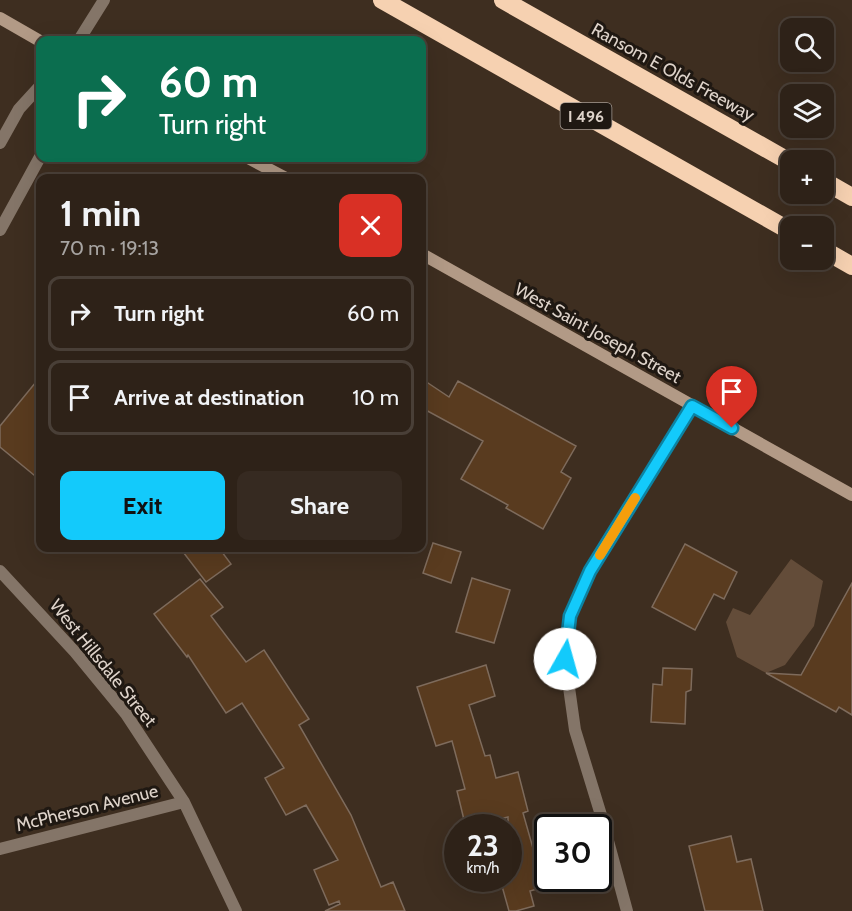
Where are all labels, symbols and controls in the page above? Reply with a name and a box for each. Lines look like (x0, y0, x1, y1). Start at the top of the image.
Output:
street label: Ransom E Olds Freeway (588, 18, 758, 126)
map controls (780, 18, 834, 270)
button: search (780, 18, 834, 72)
text: 60 m (159, 56, 258, 108)
icon: right (60, 60, 138, 138)
button: layers (780, 84, 834, 138)
road number: I 496 (560, 103, 612, 129)
text: Turn right (159, 108, 266, 141)
button: + (780, 150, 834, 204)
text: 1 min (60, 191, 141, 235)
button: close (339, 194, 402, 257)
button: − (780, 216, 834, 270)
text: 70 m · 19:13 (60, 236, 159, 260)
street label: West Saint Joseph Street (511, 278, 685, 388)
icon: right (63, 297, 96, 330)
text: Turn right (114, 300, 204, 327)
text: 60 m (347, 300, 399, 327)
pin (706, 366, 757, 428)
icon: arrive (715, 375, 748, 408)
icon: arrive (63, 381, 96, 414)
text: Arrive at destination (114, 384, 304, 411)
text: 10 m (352, 384, 399, 411)
button: Exit (60, 471, 225, 540)
button: Share (237, 471, 402, 540)
street label: West Hillsdale Street (45, 595, 161, 731)
position arrow (533, 627, 597, 691)
street label: McPherson Avenue (14, 780, 160, 836)
speed limit sign: 30 (534, 814, 612, 892)
text: 23 (467, 827, 499, 864)
text: km/h (467, 859, 499, 877)

